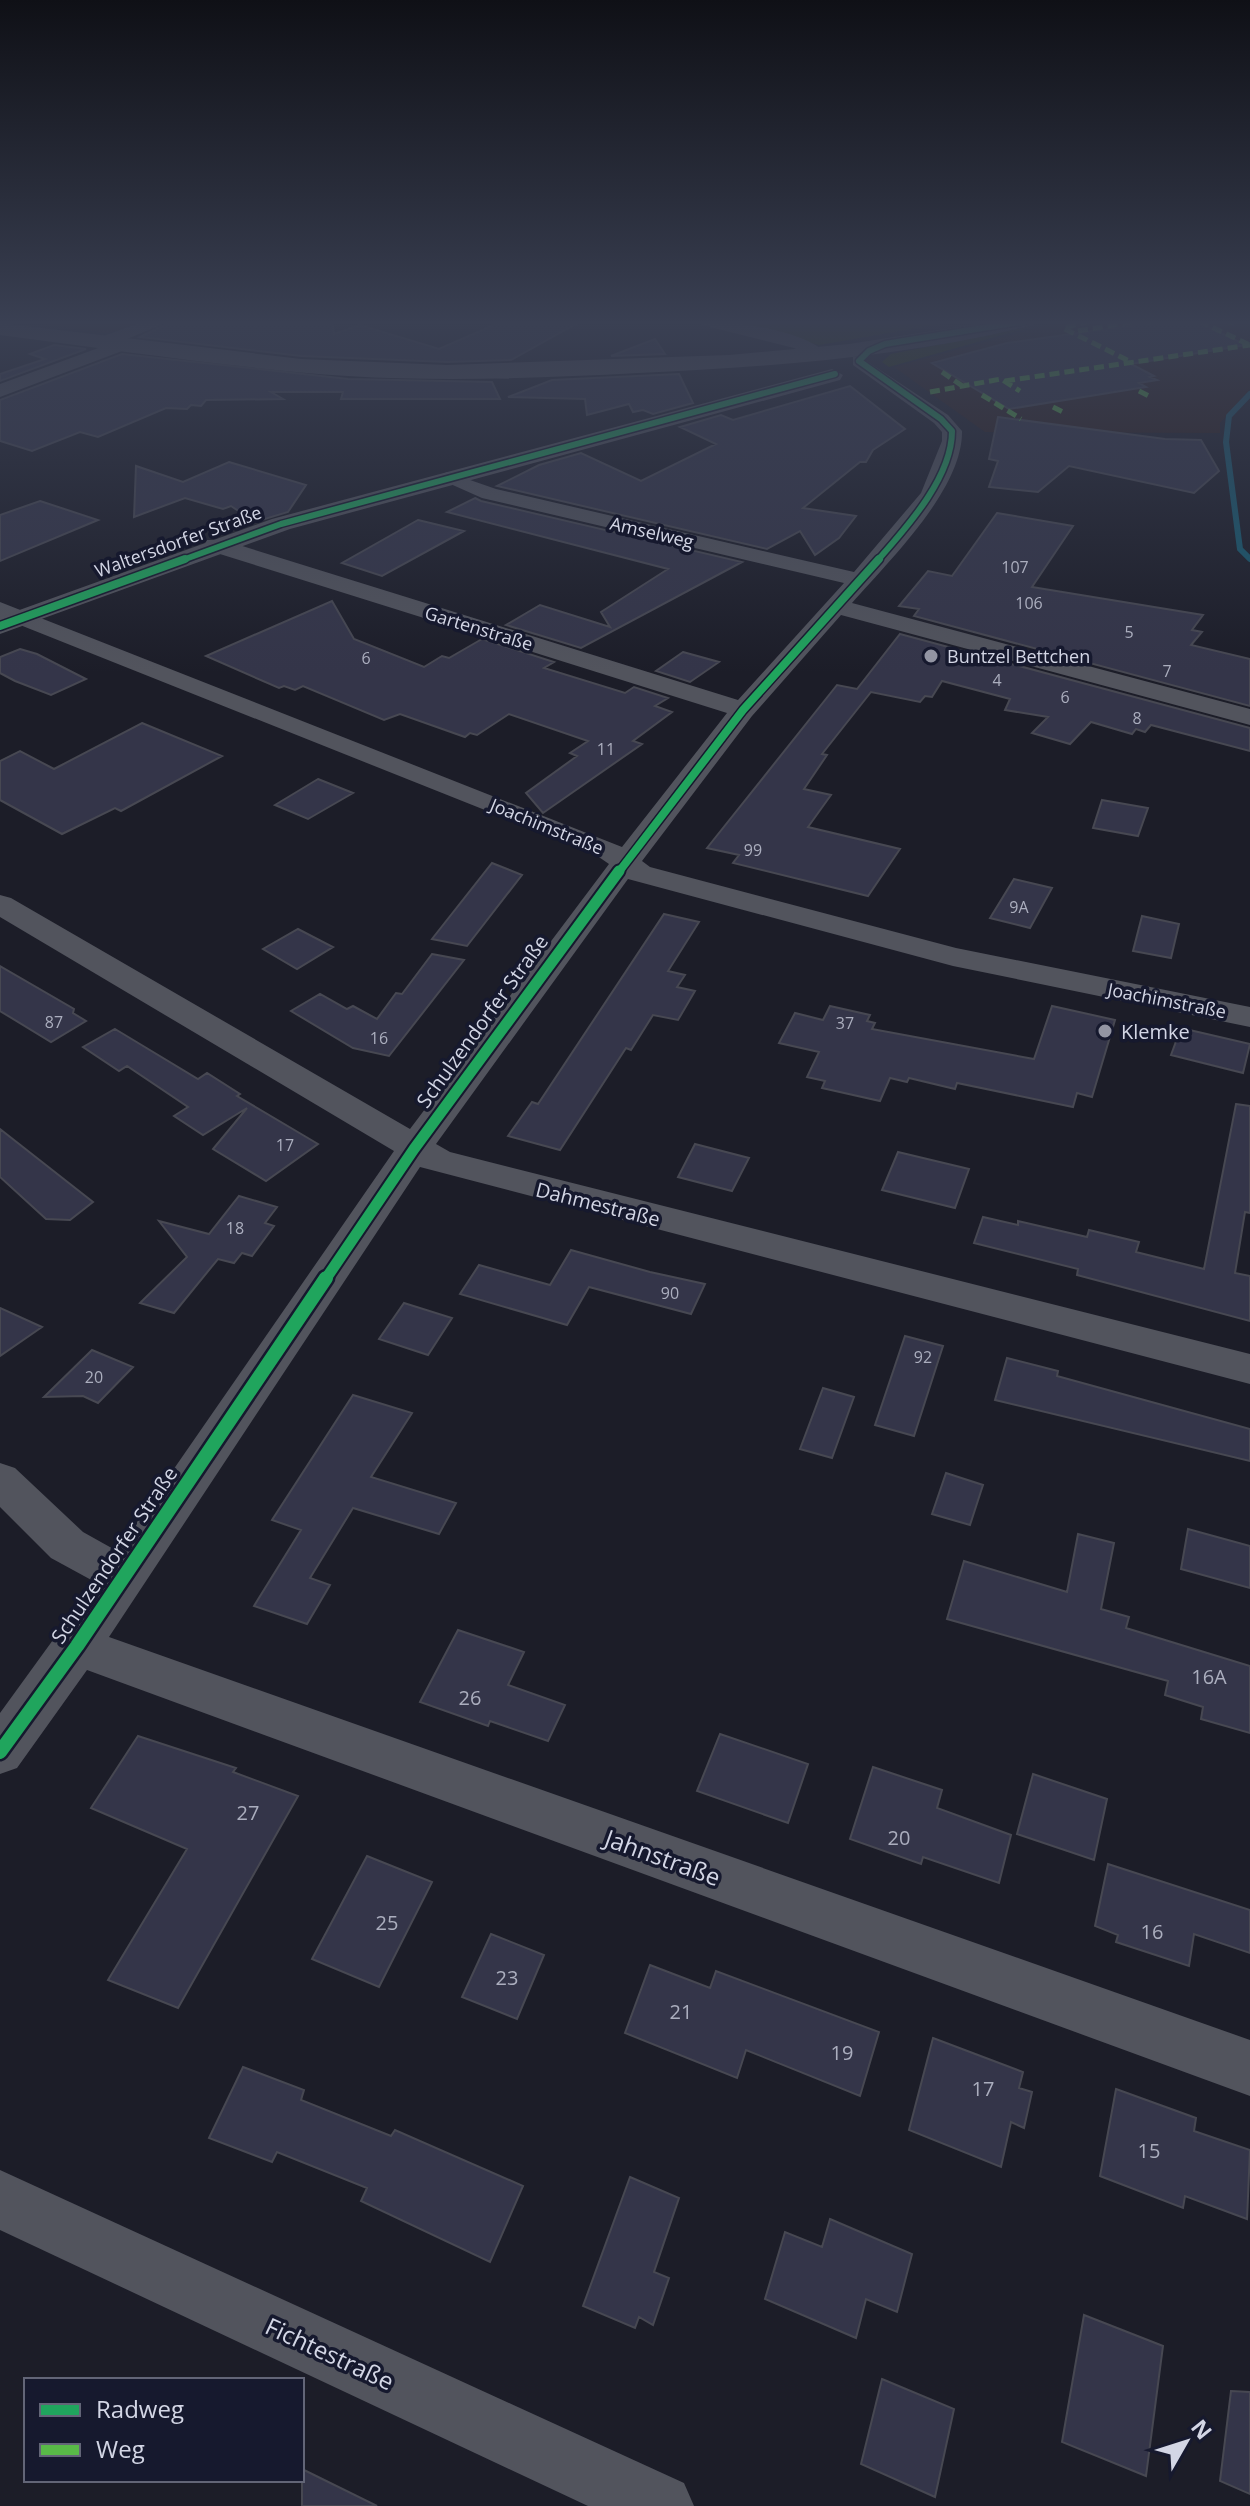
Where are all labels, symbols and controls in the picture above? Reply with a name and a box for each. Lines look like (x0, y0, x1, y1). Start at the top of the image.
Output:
street label: Waltersdorfer Straße (91, 500, 265, 582)
street label: Amselweg (608, 511, 696, 553)
house number: 107 (1001, 556, 1029, 578)
house number: 106 (1015, 592, 1043, 614)
street label: Gartenstraße (422, 600, 536, 656)
house number: 5 (1124, 621, 1134, 643)
place label: Buntzel Bettchen (947, 644, 1090, 668)
house number: 6 (361, 647, 371, 669)
marker: Buntzel Bettchen (922, 647, 940, 665)
house number: 7 (1162, 660, 1172, 682)
house number: 4 (992, 669, 1002, 691)
house number: 6 (1060, 686, 1070, 708)
house number: 8 (1132, 707, 1142, 729)
house number: 11 (597, 738, 615, 760)
street label: Joachimstraße (485, 792, 607, 860)
house number: 99 (744, 839, 762, 861)
house number: 9A (1009, 896, 1030, 918)
street label: Schulzendorfer Straße (410, 929, 554, 1113)
street label: Joachimstraße (1104, 976, 1228, 1023)
house number: 87 (45, 1011, 63, 1033)
house number: 37 (836, 1012, 854, 1034)
place label: Klemke (1121, 1018, 1190, 1045)
marker: Klemke (1096, 1022, 1114, 1040)
house number: 16 (370, 1027, 388, 1049)
house number: 17 (276, 1134, 294, 1156)
street label: Dahmestraße (533, 1176, 663, 1232)
house number: 18 (226, 1217, 244, 1239)
house number: 90 (661, 1282, 679, 1304)
house number: 92 (914, 1346, 932, 1368)
house number: 20 (85, 1366, 103, 1388)
street label: Schulzendorfer Straße (45, 1461, 183, 1649)
house number: 16A (1191, 1663, 1227, 1690)
house number: 26 (459, 1684, 481, 1711)
house number: 27 (237, 1799, 259, 1826)
street label: Jahnstraße (599, 1820, 725, 1893)
house number: 20 (888, 1824, 910, 1851)
house number: 25 (376, 1909, 398, 1936)
house number: 16 (1141, 1918, 1163, 1945)
house number: 23 (496, 1964, 518, 1991)
house number: 21 (670, 1998, 692, 2025)
house number: 19 (831, 2039, 853, 2066)
house number: 17 (972, 2075, 994, 2102)
house number: 15 (1138, 2137, 1160, 2164)
street label: Fichtestraße (260, 2309, 400, 2397)
legend (24, 2378, 304, 2482)
text: Radweg (96, 2392, 184, 2425)
north arrow (1146, 2402, 1226, 2482)
text: N (1185, 2412, 1220, 2445)
text: Weg (96, 2432, 145, 2465)

